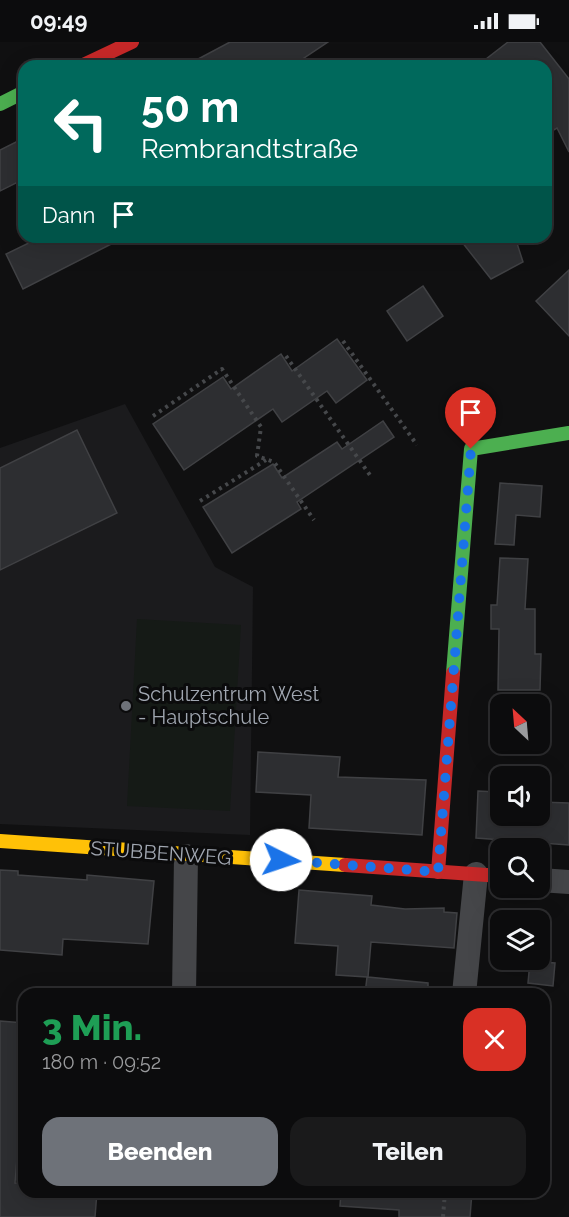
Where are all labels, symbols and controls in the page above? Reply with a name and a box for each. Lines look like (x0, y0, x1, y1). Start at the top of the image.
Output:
text: 09:49 (30, 8, 87, 34)
text: 50 m (141, 83, 239, 132)
icon: left (42, 84, 120, 162)
text: Rembrandtstraße (141, 133, 358, 164)
icon: arrive (107, 198, 140, 231)
text: Dann (42, 202, 95, 228)
pin (445, 387, 496, 449)
icon: arrive (454, 396, 487, 429)
place label: Schulzentrum West - Hauptschule (138, 682, 319, 729)
north arrow (490, 694, 550, 754)
map controls (490, 694, 550, 970)
marker: Schulzentrum West - Hauptschule (119, 699, 133, 713)
button: sound (490, 766, 550, 826)
position arrow (249, 828, 313, 892)
street label: STUBBENWEG (90, 836, 232, 870)
button: search (490, 838, 550, 898)
button: layers (490, 910, 550, 970)
text: 3 Min. (42, 1006, 142, 1048)
button: close (463, 1008, 526, 1071)
text: 180 m · 09:52 (42, 1050, 161, 1074)
button: Beenden (42, 1117, 278, 1186)
button: Teilen (290, 1117, 526, 1186)

